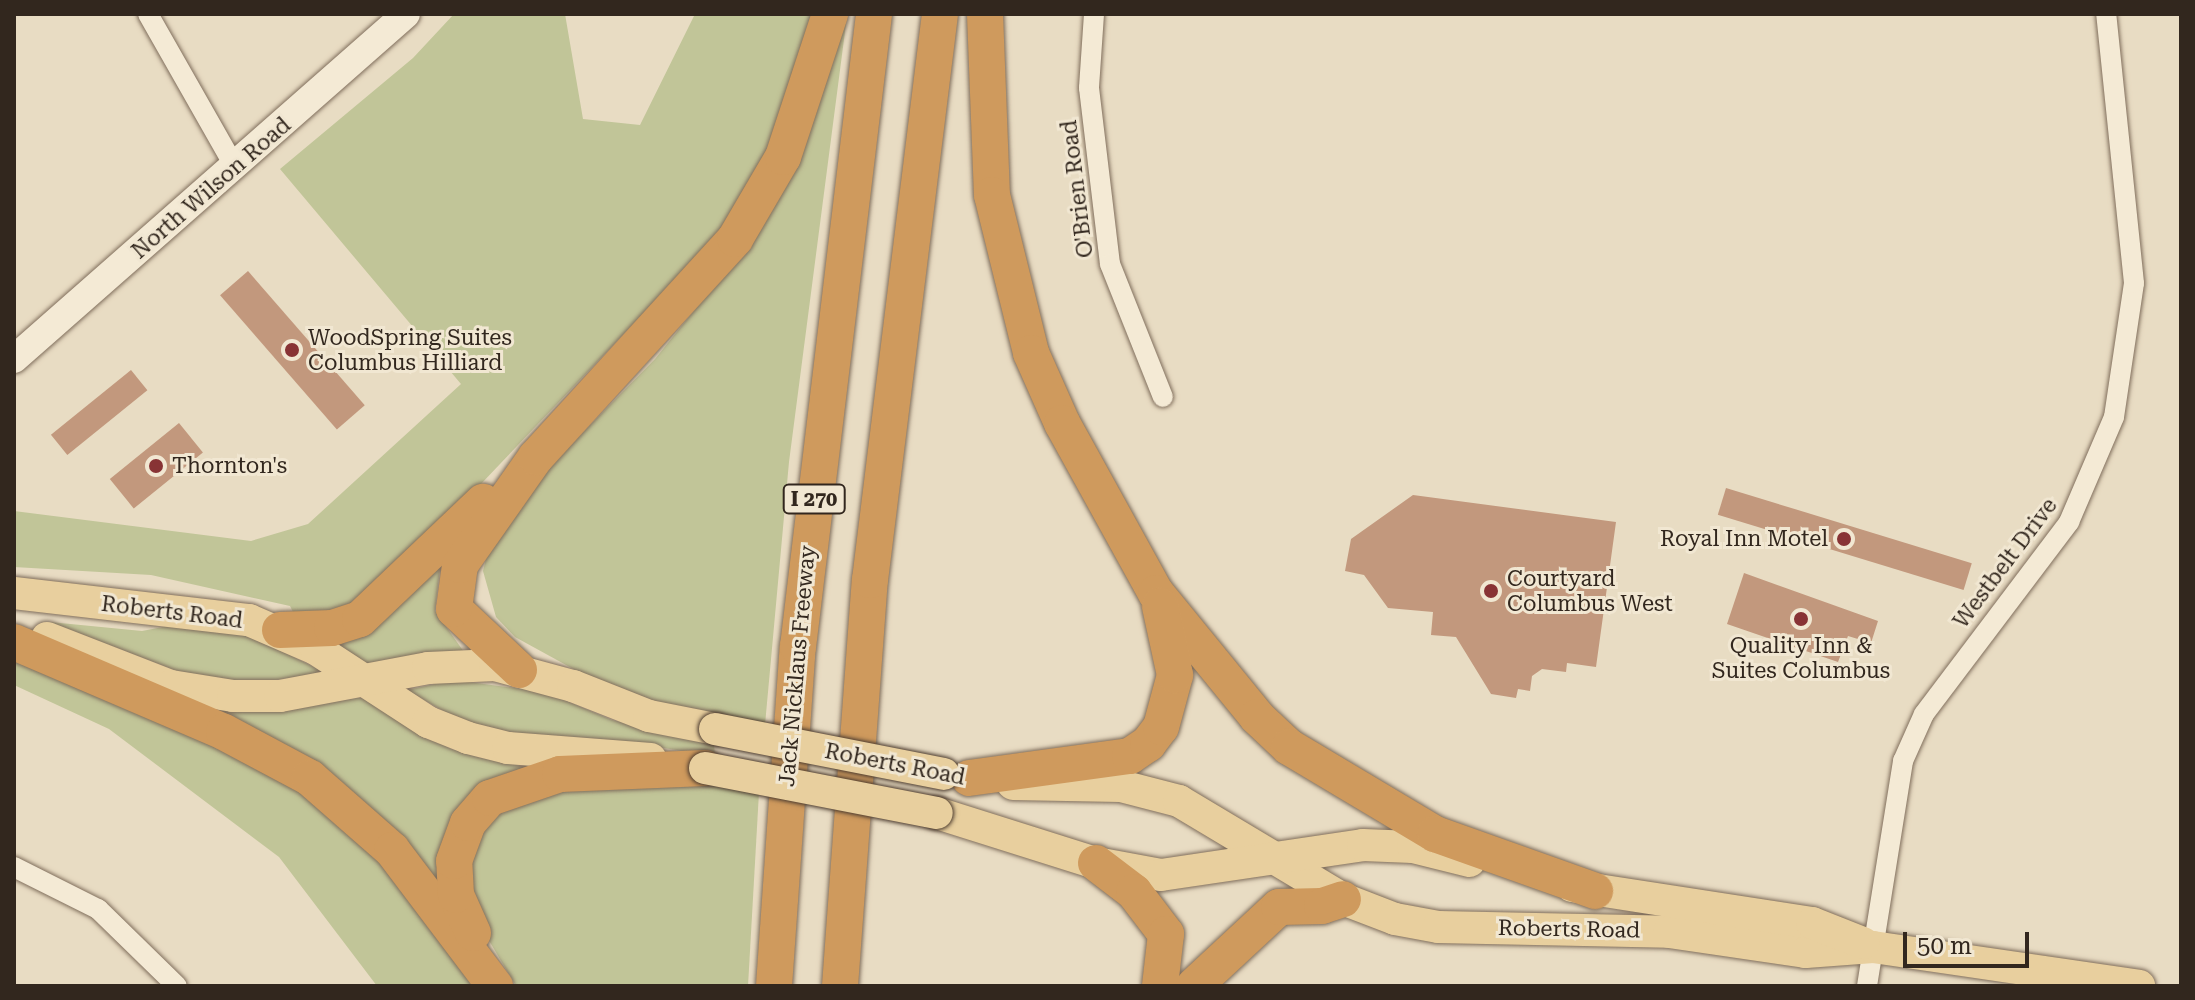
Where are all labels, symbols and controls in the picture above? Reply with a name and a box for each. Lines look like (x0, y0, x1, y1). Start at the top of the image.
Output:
street label: North Wilson Road (126, 112, 296, 264)
street label: O'Brien Road (1055, 119, 1099, 259)
place label: WoodSpring Suites Columbus Hilliard (308, 324, 512, 376)
marker: WoodSpring Suites Columbus Hilliard (283, 341, 301, 359)
place label: Thornton's (172, 453, 287, 479)
marker: Thornton's (147, 457, 165, 475)
road number: I 270 (782, 483, 846, 515)
street label: Westbelt Drive (1947, 493, 2063, 633)
place label: Royal Inn Motel (1660, 526, 1828, 552)
marker: Royal Inn Motel (1835, 530, 1853, 548)
street label: Jack Nicklaus Freeway (773, 544, 821, 788)
place label: Courtyard Columbus West (1507, 565, 1673, 616)
marker: Courtyard Columbus West (1482, 582, 1500, 600)
street label: Roberts Road (100, 590, 244, 634)
marker: Quality Inn & Suites Columbus (1792, 610, 1810, 628)
place label: Quality Inn & Suites Columbus (1712, 632, 1890, 684)
street label: Roberts Road (823, 737, 967, 791)
street label: Roberts Road (1498, 915, 1640, 943)
scale bar (1907, 916, 2033, 966)
text: 50 m (1917, 932, 1972, 960)

